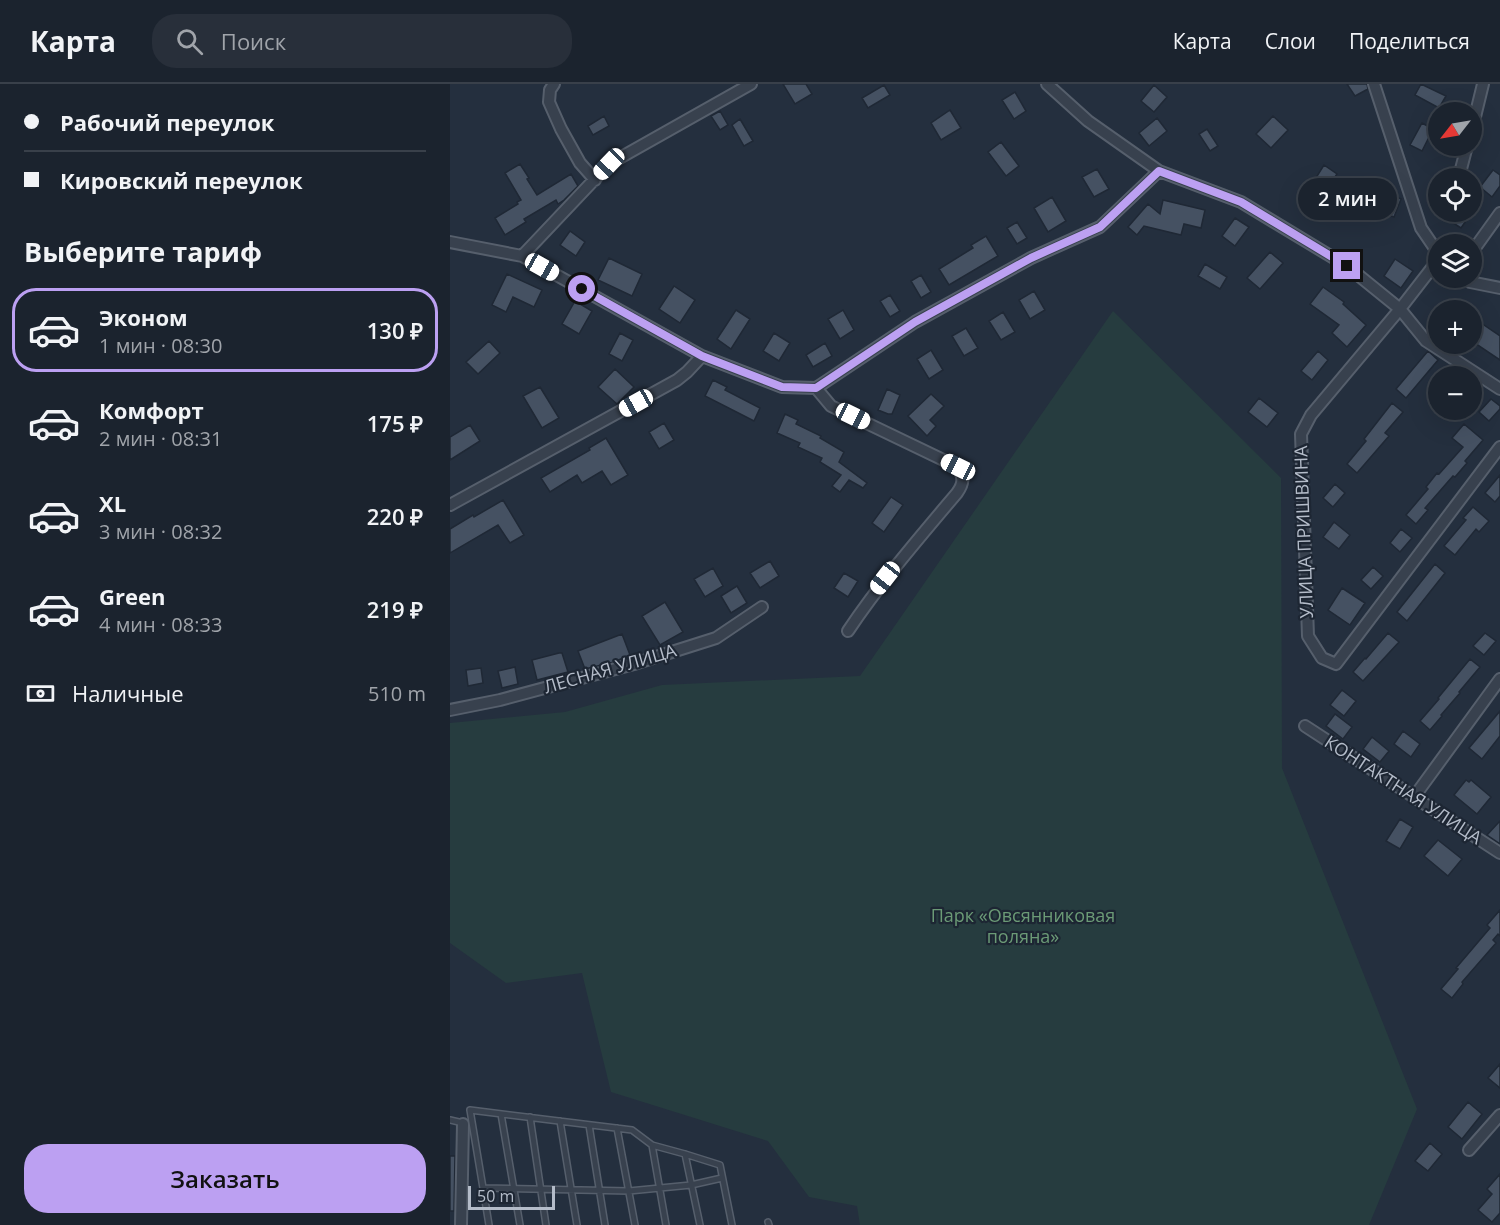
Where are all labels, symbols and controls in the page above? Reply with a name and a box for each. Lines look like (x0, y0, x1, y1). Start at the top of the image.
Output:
search box (152, 14, 572, 68)
text: Карта (30, 22, 116, 60)
icon: search (173, 25, 206, 58)
text: Поиск (221, 26, 286, 56)
text: Карта (1173, 27, 1232, 55)
text: Слои (1265, 27, 1316, 55)
text: Поделиться (1349, 27, 1470, 55)
north arrow (1428, 102, 1482, 156)
map controls (1428, 102, 1482, 420)
text: Рабочий переулок (60, 107, 274, 137)
car (590, 145, 628, 183)
text: Кировский переулок (60, 165, 303, 195)
button: locate (1428, 168, 1482, 222)
callout: 2 мин (1298, 179, 1396, 221)
text: 2 мин (1318, 185, 1377, 212)
text: Выберите тариф (24, 233, 262, 270)
button: layers (1428, 234, 1482, 288)
car (522, 250, 562, 284)
route end (1333, 252, 1360, 279)
route start (568, 275, 595, 302)
button: + (1428, 300, 1482, 354)
text: Эконом (99, 302, 188, 332)
icon: car (27, 303, 81, 357)
text: 130 ₽ (367, 315, 423, 345)
text: 1 мин · 08:30 (99, 332, 222, 359)
button: − (1428, 366, 1482, 420)
car (616, 386, 656, 420)
text: Комфорт (99, 395, 204, 425)
icon: car (27, 396, 81, 450)
car (833, 400, 873, 432)
text: 175 ₽ (367, 408, 423, 438)
text: 2 мин · 08:31 (99, 425, 222, 452)
street label: УЛИЦА ПРИШВИНА (1288, 445, 1318, 619)
car (938, 451, 978, 483)
text: XL (99, 488, 126, 518)
icon: car (27, 489, 81, 543)
text: 220 ₽ (367, 501, 423, 531)
text: 3 мин · 08:32 (99, 518, 222, 545)
car (867, 558, 903, 598)
text: Green (99, 581, 165, 611)
icon: car (27, 582, 81, 636)
text: 219 ₽ (367, 594, 423, 624)
text: 4 мин · 08:33 (99, 611, 222, 638)
street label: ЛЕСНАЯ УЛИЦА (541, 637, 679, 698)
icon: cash (24, 677, 57, 710)
text: Наличные (72, 678, 184, 708)
text: 510 m (368, 680, 426, 707)
street label: КОНТАКТНАЯ УЛИЦА (1320, 729, 1487, 849)
park label: Парк «Овсянниковая поляна» (931, 903, 1115, 948)
button: Заказать (24, 1144, 426, 1213)
scale bar (468, 1183, 555, 1210)
text: 50 m (477, 1185, 514, 1207)

